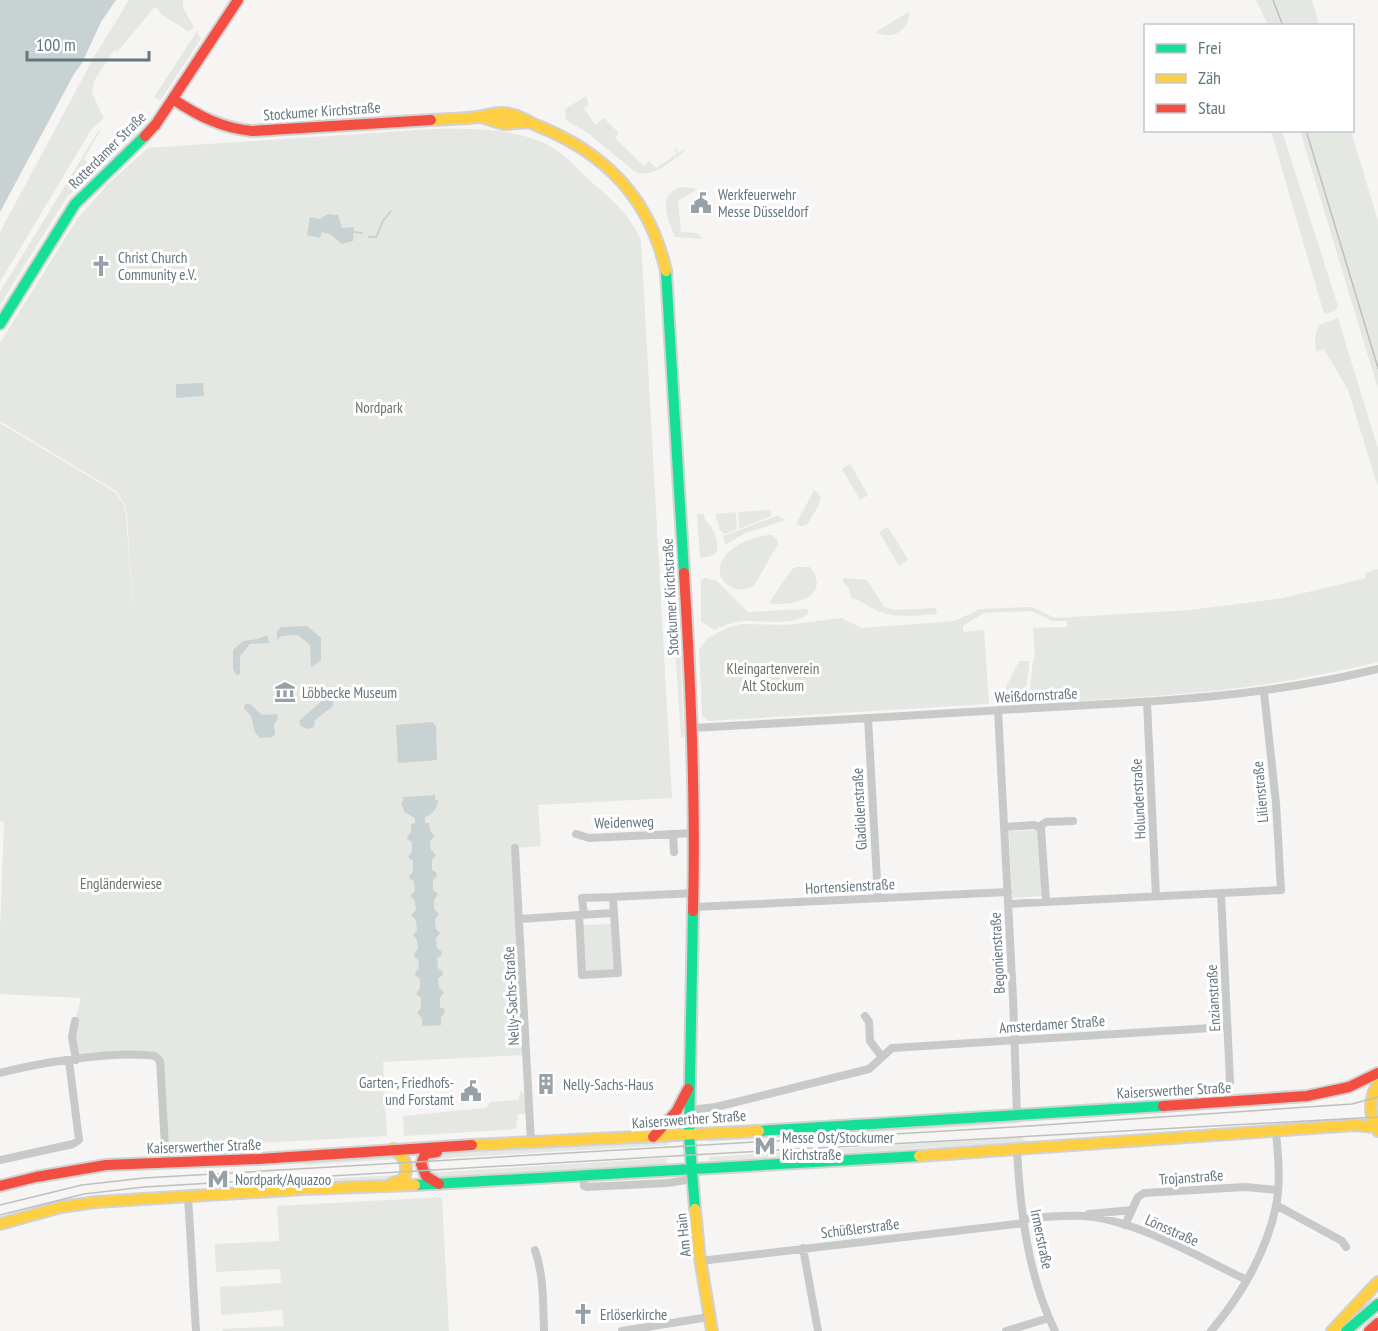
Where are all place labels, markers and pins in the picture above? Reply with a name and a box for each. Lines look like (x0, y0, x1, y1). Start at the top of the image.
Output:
place label: Werkfeuerwehr Messe Düsseldorf (718, 185, 810, 221)
public building icon: Werkfeuerwehr Messe Düsseldorf (689, 191, 713, 215)
place label: Christ Church Community e.V. (118, 248, 197, 284)
church icon: Christ Church Community e.V. (89, 254, 113, 278)
museum icon: Löbbecke Museum (273, 680, 297, 704)
place label: Löbbecke Museum (302, 683, 397, 702)
building icon: Nelly-Sachs-Haus (534, 1072, 558, 1096)
place label: Garten-, Friedhofs- und Forstamt (359, 1073, 454, 1109)
place label: Nelly-Sachs-Haus (563, 1075, 654, 1094)
public building icon: Garten-, Friedhofs- und Forstamt (459, 1079, 483, 1103)
place label: Messe Ost/Stockumer Kirchstraße (782, 1128, 895, 1164)
metro station icon: Messe Ost/Stockumer Kirchstraße (753, 1134, 777, 1158)
metro station icon: Nordpark/Aquazoo (206, 1167, 230, 1191)
place label: Nordpark/Aquazoo (235, 1170, 331, 1189)
church icon: Erlöserkirche (571, 1302, 595, 1326)
place label: Erlöserkirche (600, 1305, 667, 1324)

